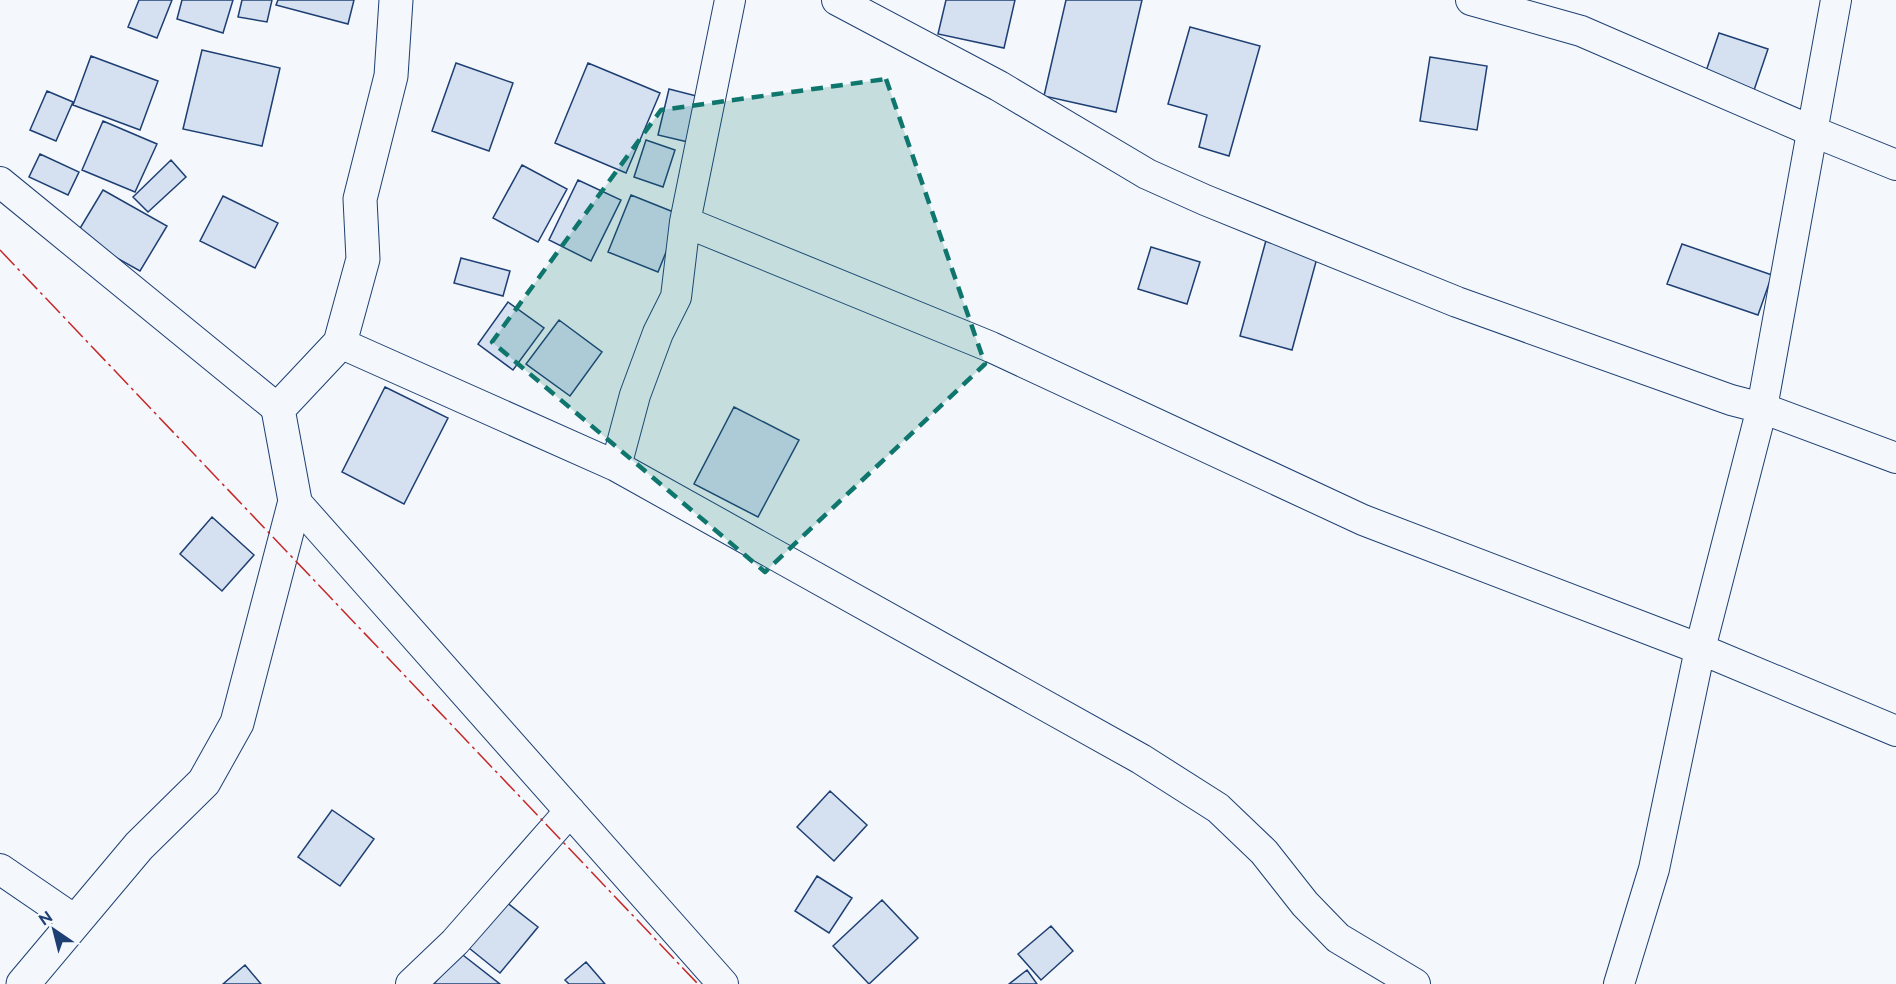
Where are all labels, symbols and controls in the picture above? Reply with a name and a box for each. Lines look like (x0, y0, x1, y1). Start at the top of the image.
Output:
north arrow (24, 900, 84, 960)
text: N (35, 907, 56, 929)

